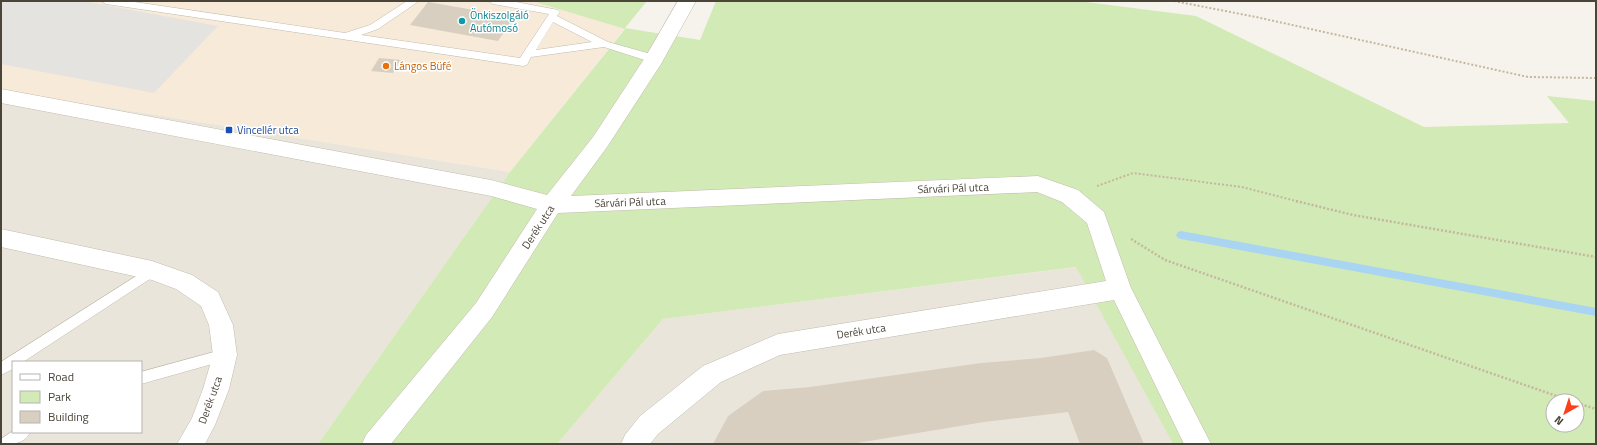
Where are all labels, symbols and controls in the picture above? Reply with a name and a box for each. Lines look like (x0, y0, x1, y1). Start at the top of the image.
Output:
place label: Önkiszolgáló Autómosó (470, 7, 529, 36)
marker: Önkiszolgáló Autómosó (457, 16, 467, 26)
place label: Lángos Büfé (394, 58, 452, 74)
marker: Lángos Büfé (381, 61, 391, 71)
place label: Vincellér utca (237, 122, 299, 138)
marker: Vincellér utca (224, 125, 234, 135)
street label: Sárvári Pál utca (917, 179, 990, 197)
street label: Sárvári Pál utca (594, 193, 667, 211)
street label: Derék utca (518, 201, 558, 252)
street label: Derék utca (835, 319, 887, 343)
legend (12, 361, 142, 433)
text: Road (48, 367, 74, 386)
street label: Derék utca (194, 374, 226, 426)
text: Park (48, 387, 71, 406)
north arrow (1545, 393, 1585, 433)
text: Building (48, 407, 89, 426)
text: N (1551, 412, 1567, 429)

